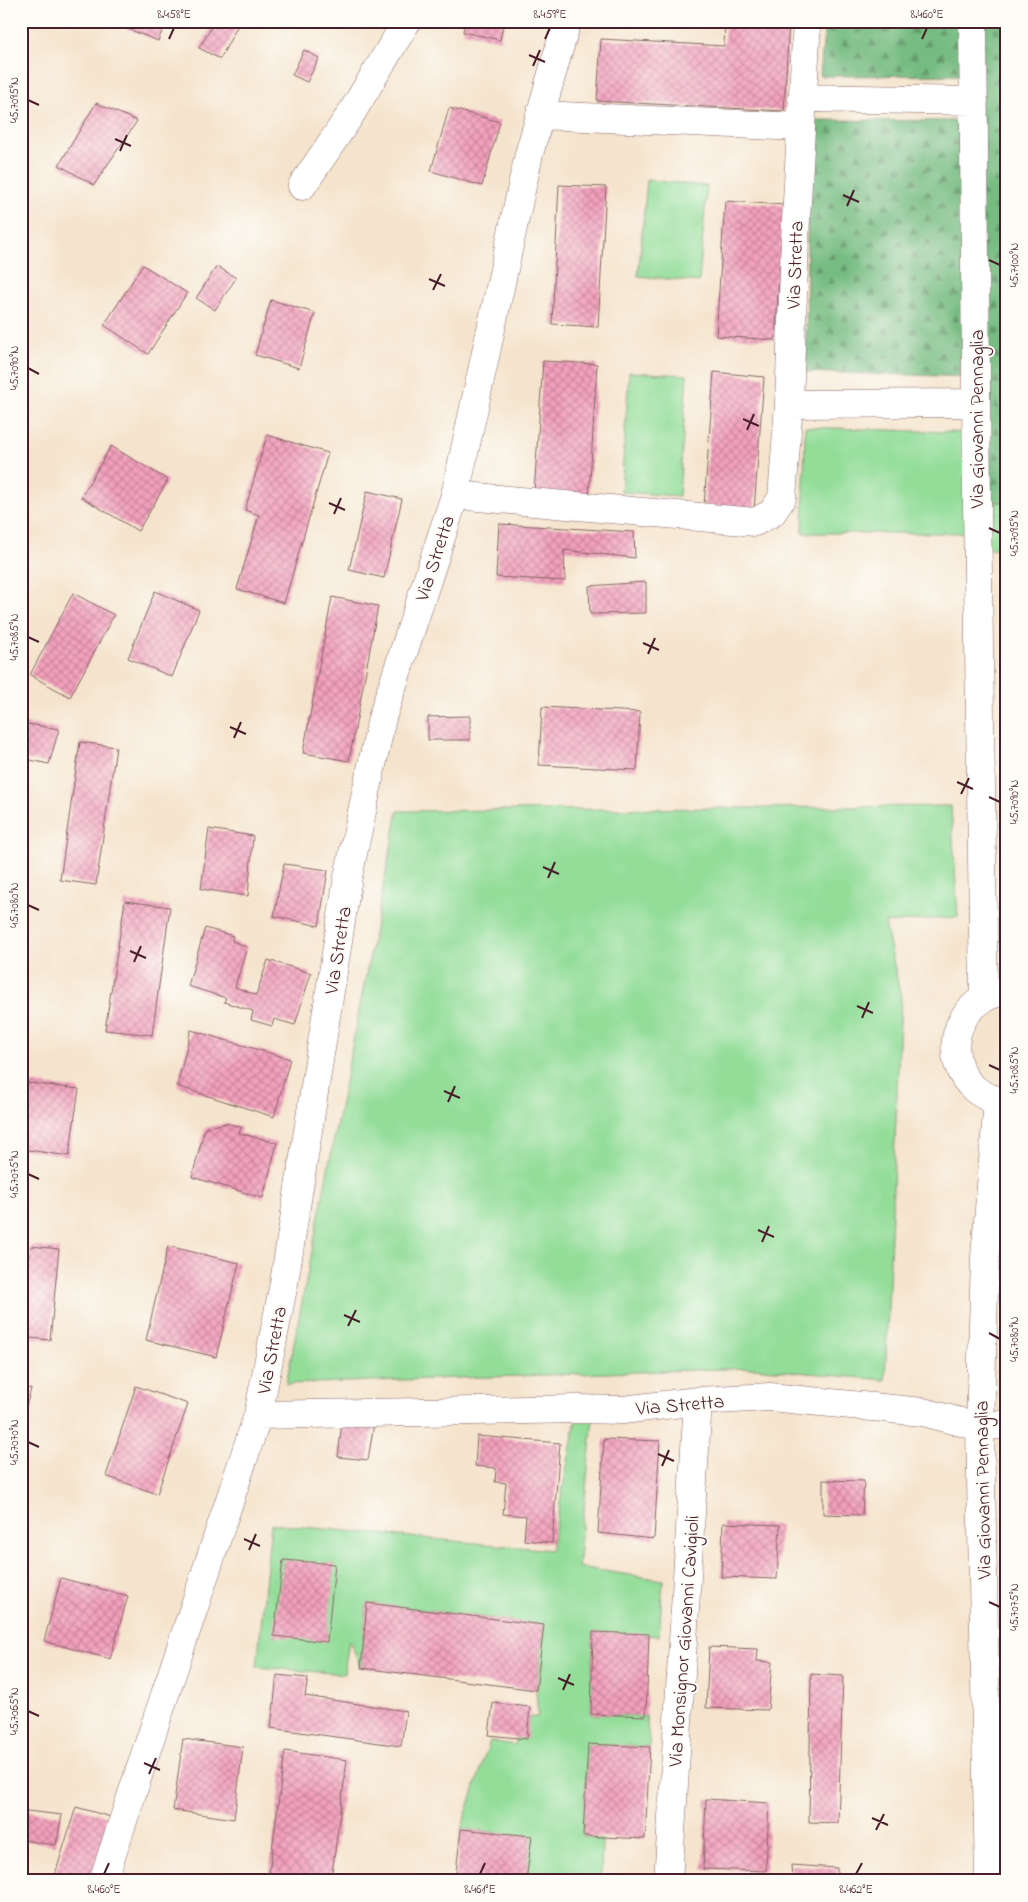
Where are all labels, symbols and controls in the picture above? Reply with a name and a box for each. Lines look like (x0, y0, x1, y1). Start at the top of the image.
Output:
text: 8.458°E (157, 6, 191, 24)
text: 8.459°E (534, 6, 566, 24)
text: 8.460°E (911, 6, 943, 24)
text: 45.7095°N (6, 77, 24, 123)
street label: Via Stretta (780, 220, 813, 311)
text: 45.7100°N (1006, 243, 1024, 287)
street label: Via Giovanni Pennaglia (964, 330, 994, 510)
text: 45.7090°N (6, 346, 24, 390)
text: 45.7095°N (1006, 510, 1024, 556)
street label: Via Stretta (409, 512, 464, 606)
text: 45.7085°N (6, 613, 24, 661)
text: 45.7090°N (1006, 780, 1024, 824)
text: 45.7080°N (6, 882, 24, 928)
street label: Via Stretta (318, 904, 361, 997)
text: 45.7085°N (1006, 1046, 1024, 1094)
text: 45.7075°N (6, 1150, 24, 1198)
street label: Via Stretta (251, 1304, 296, 1398)
text: 45.7080°N (1006, 1316, 1024, 1362)
street label: Via Stretta (634, 1388, 726, 1425)
street label: Via Giovanni Pennaglia (968, 1400, 1002, 1581)
text: 45.7070°N (6, 1419, 24, 1465)
street label: Via Monsignor Giovanni Cavigioli (662, 1514, 710, 1769)
text: 45.7075°N (1006, 1583, 1024, 1631)
text: 45.7065°N (6, 1687, 24, 1735)
text: 8.460°E (88, 1881, 120, 1899)
text: 8.461°E (464, 1881, 496, 1899)
text: 8.462°E (839, 1881, 873, 1899)

